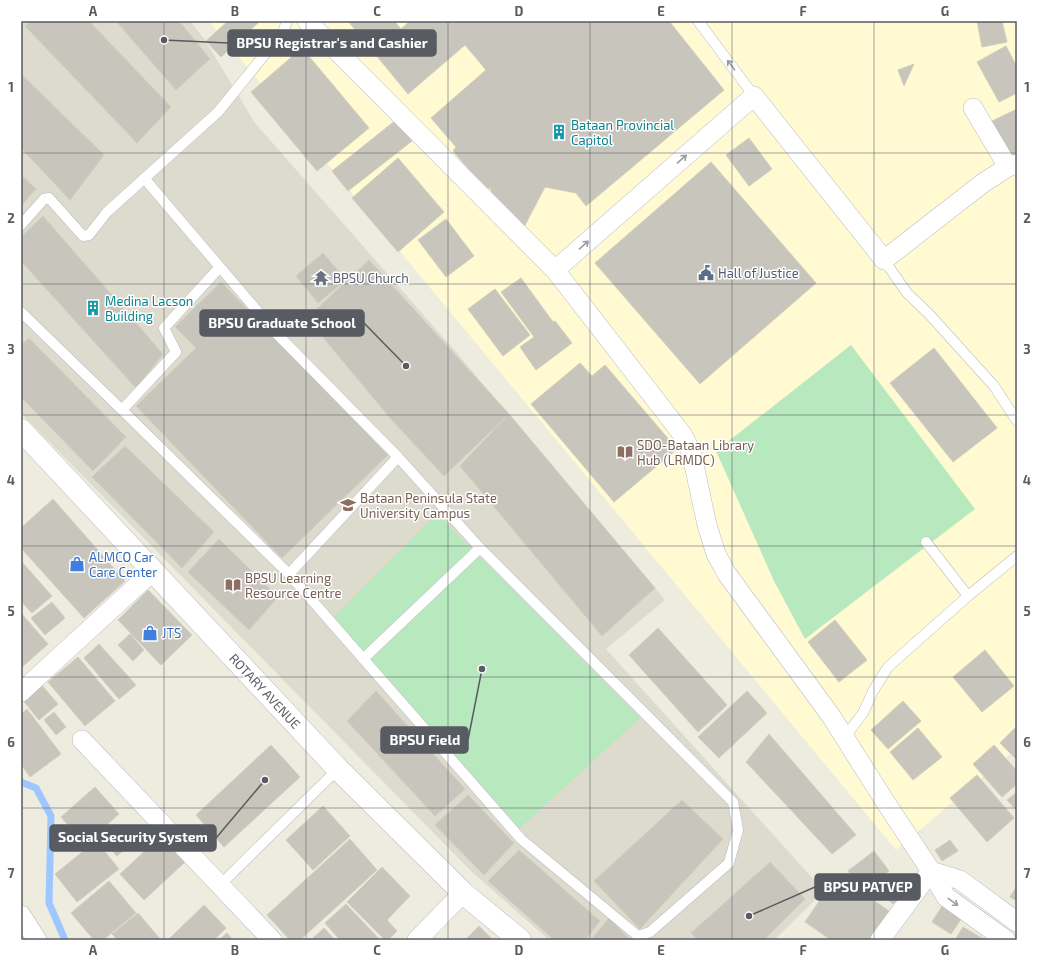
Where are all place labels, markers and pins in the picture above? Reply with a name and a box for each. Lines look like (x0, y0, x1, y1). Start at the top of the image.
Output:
callout: BPSU Registrar's and Cashier (228, 30, 436, 56)
place label: Bataan Provincial Capitol (571, 117, 674, 148)
building icon: Bataan Provincial Capitol (550, 123, 568, 141)
public building icon: Hall of Justice (697, 264, 715, 282)
place label: Hall of Justice (718, 265, 799, 281)
temple icon: BPSU Church (312, 269, 330, 287)
place label: BPSU Church (333, 270, 409, 286)
place label: Medina Lacson Building (105, 293, 193, 324)
building icon: Medina Lacson Building (84, 299, 102, 317)
callout: BPSU Graduate School (200, 310, 364, 336)
place label: SDO-Bataan Library Hub (LRMDC) (637, 437, 754, 468)
library icon: SDO-Bataan Library Hub (LRMDC) (616, 443, 634, 461)
place label: Bataan Peninsula State University Campus (360, 490, 497, 521)
school or university icon: Bataan Peninsula State University Campus (339, 496, 357, 514)
place label: ALMCO Car Care Center (89, 549, 158, 580)
shop icon: ALMCO Car Care Center (68, 555, 86, 573)
place label: BPSU Learning Resource Centre (245, 570, 341, 601)
library icon: BPSU Learning Resource Centre (224, 576, 242, 594)
shop icon: JTS (141, 624, 159, 642)
place label: JTS (162, 625, 181, 641)
callout: BPSU Field (381, 727, 468, 753)
callout: Social Security System (50, 825, 216, 851)
callout: BPSU PATVEP (815, 874, 920, 900)

